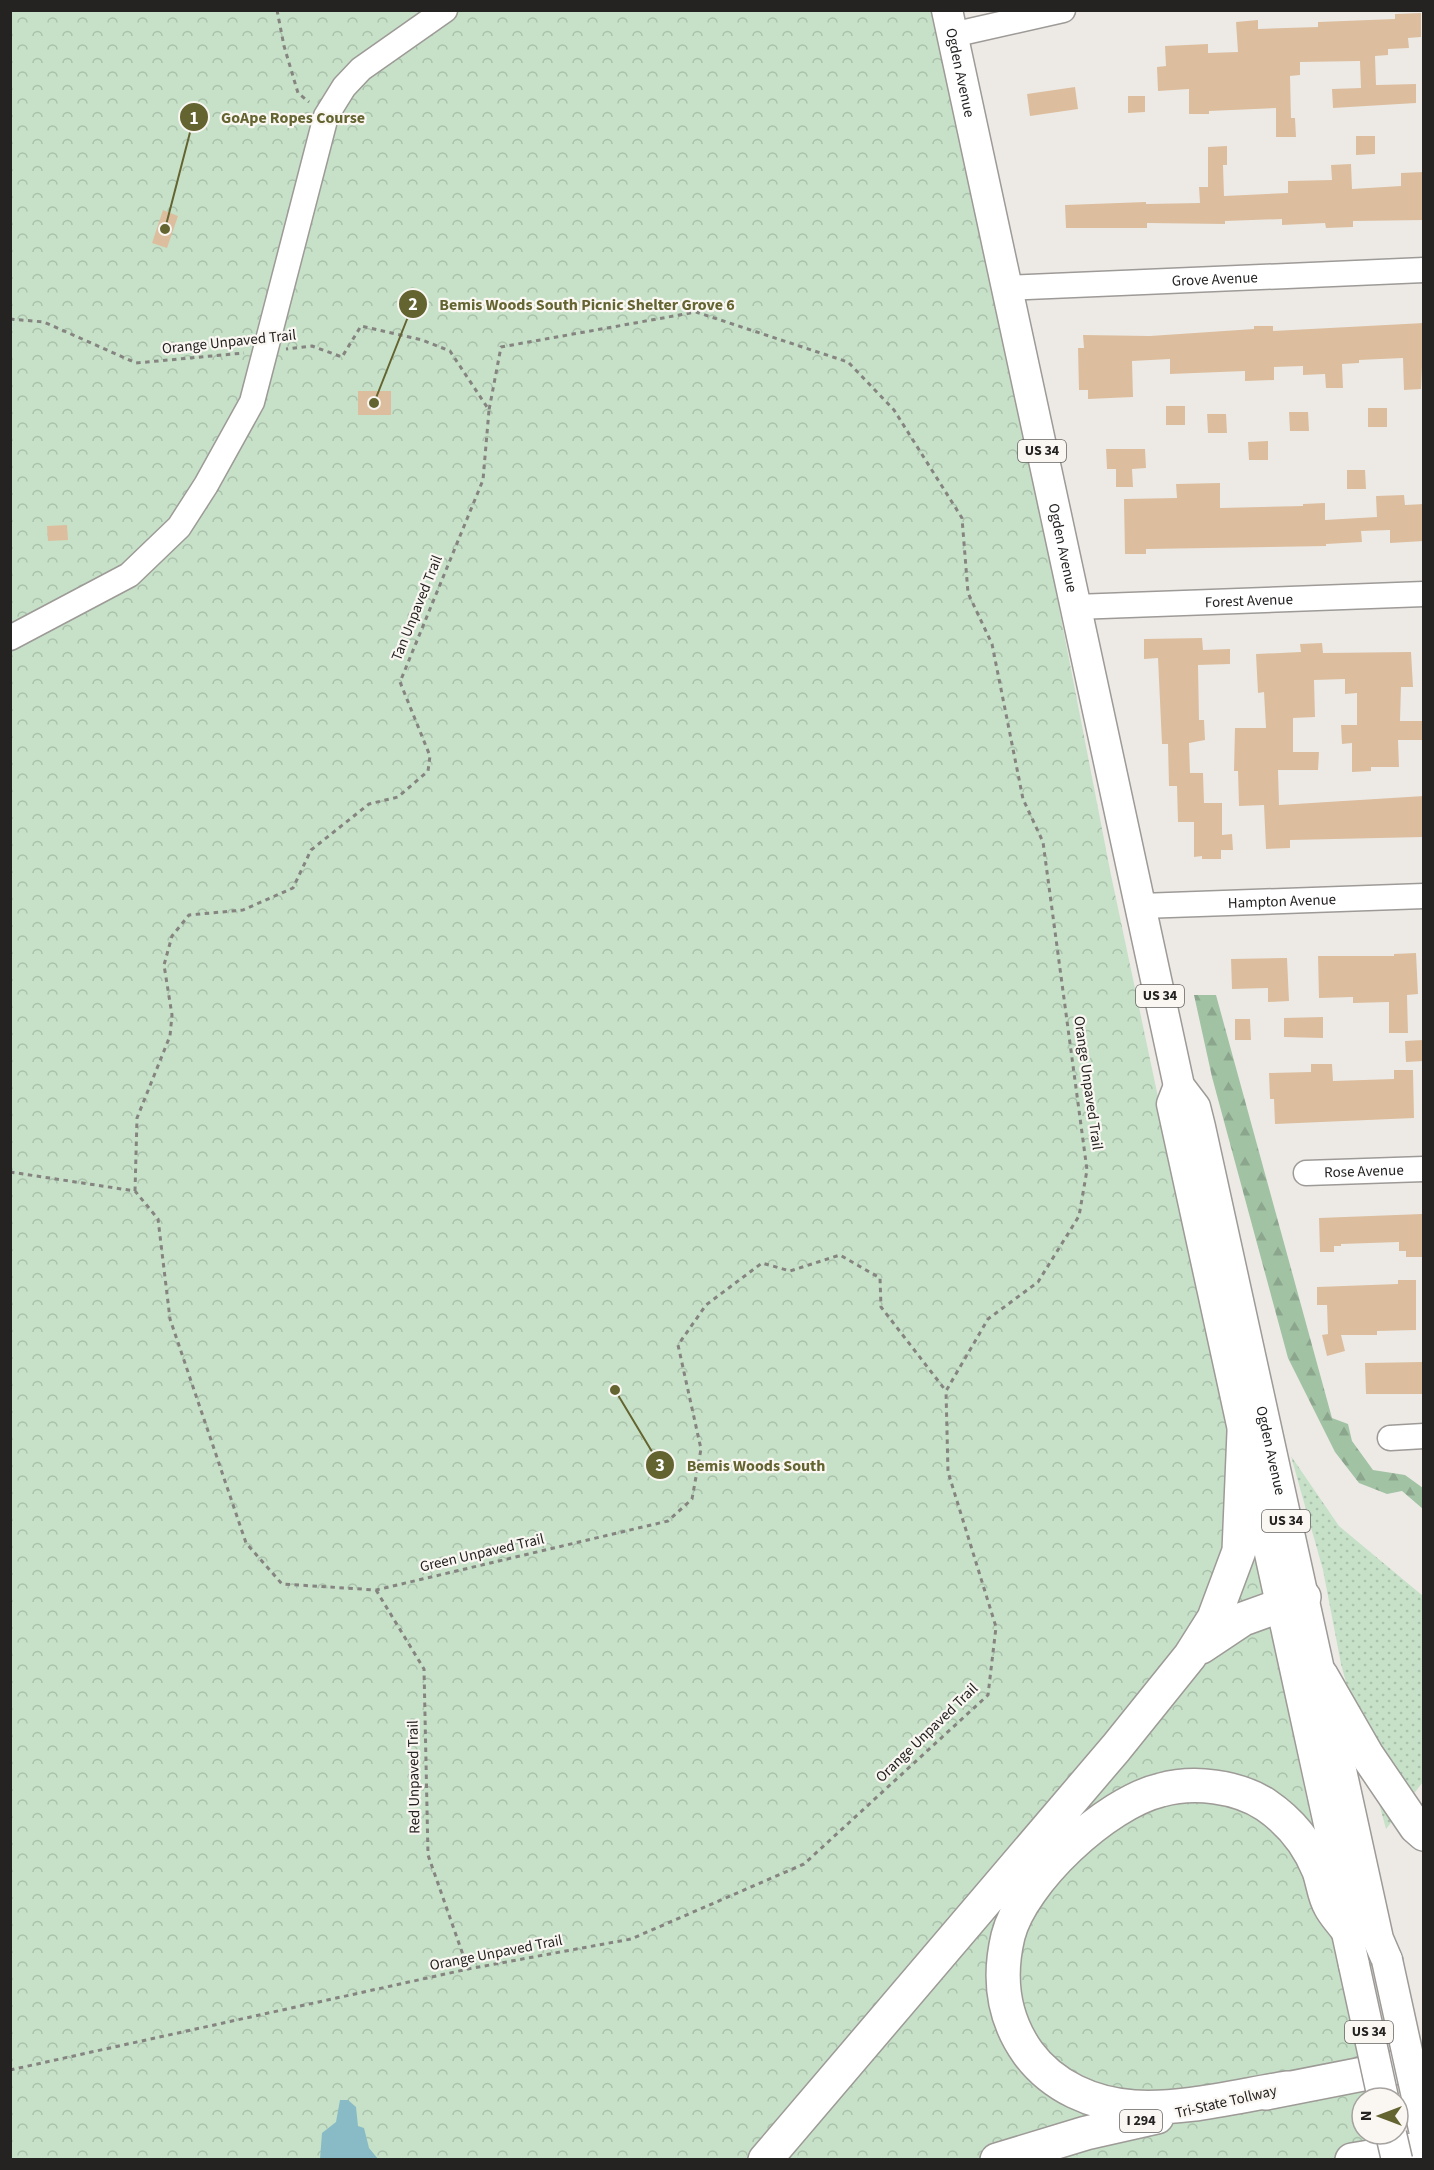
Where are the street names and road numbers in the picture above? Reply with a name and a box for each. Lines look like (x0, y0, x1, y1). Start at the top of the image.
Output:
street label: Ogden Avenue (941, 26, 980, 119)
street label: Grove Avenue (1171, 267, 1258, 291)
street label: Orange Unpaved Trail (161, 324, 297, 359)
road number: US 34 (1018, 440, 1066, 462)
street label: Ogden Avenue (1043, 501, 1083, 594)
street label: Tan Unpaved Trail (386, 552, 448, 664)
street label: Forest Avenue (1204, 588, 1293, 613)
street label: Hampton Avenue (1227, 889, 1336, 913)
road number: US 34 (1136, 985, 1184, 1007)
street label: Orange Unpaved Trail (1068, 1015, 1108, 1151)
street label: Rose Avenue (1324, 1159, 1404, 1183)
street label: Ogden Avenue (1251, 1404, 1291, 1497)
road number: US 34 (1262, 1510, 1310, 1532)
street label: Green Unpaved Trail (418, 1528, 546, 1578)
street label: Orange Unpaved Trail (871, 1678, 983, 1787)
street label: Red Unpaved Trail (403, 1720, 425, 1834)
street label: Orange Unpaved Trail (428, 1930, 564, 1976)
road number: US 34 (1345, 2021, 1393, 2043)
street label: Tri-State Tollway (1173, 2080, 1279, 2124)
road number: I 294 (1120, 2110, 1162, 2132)

